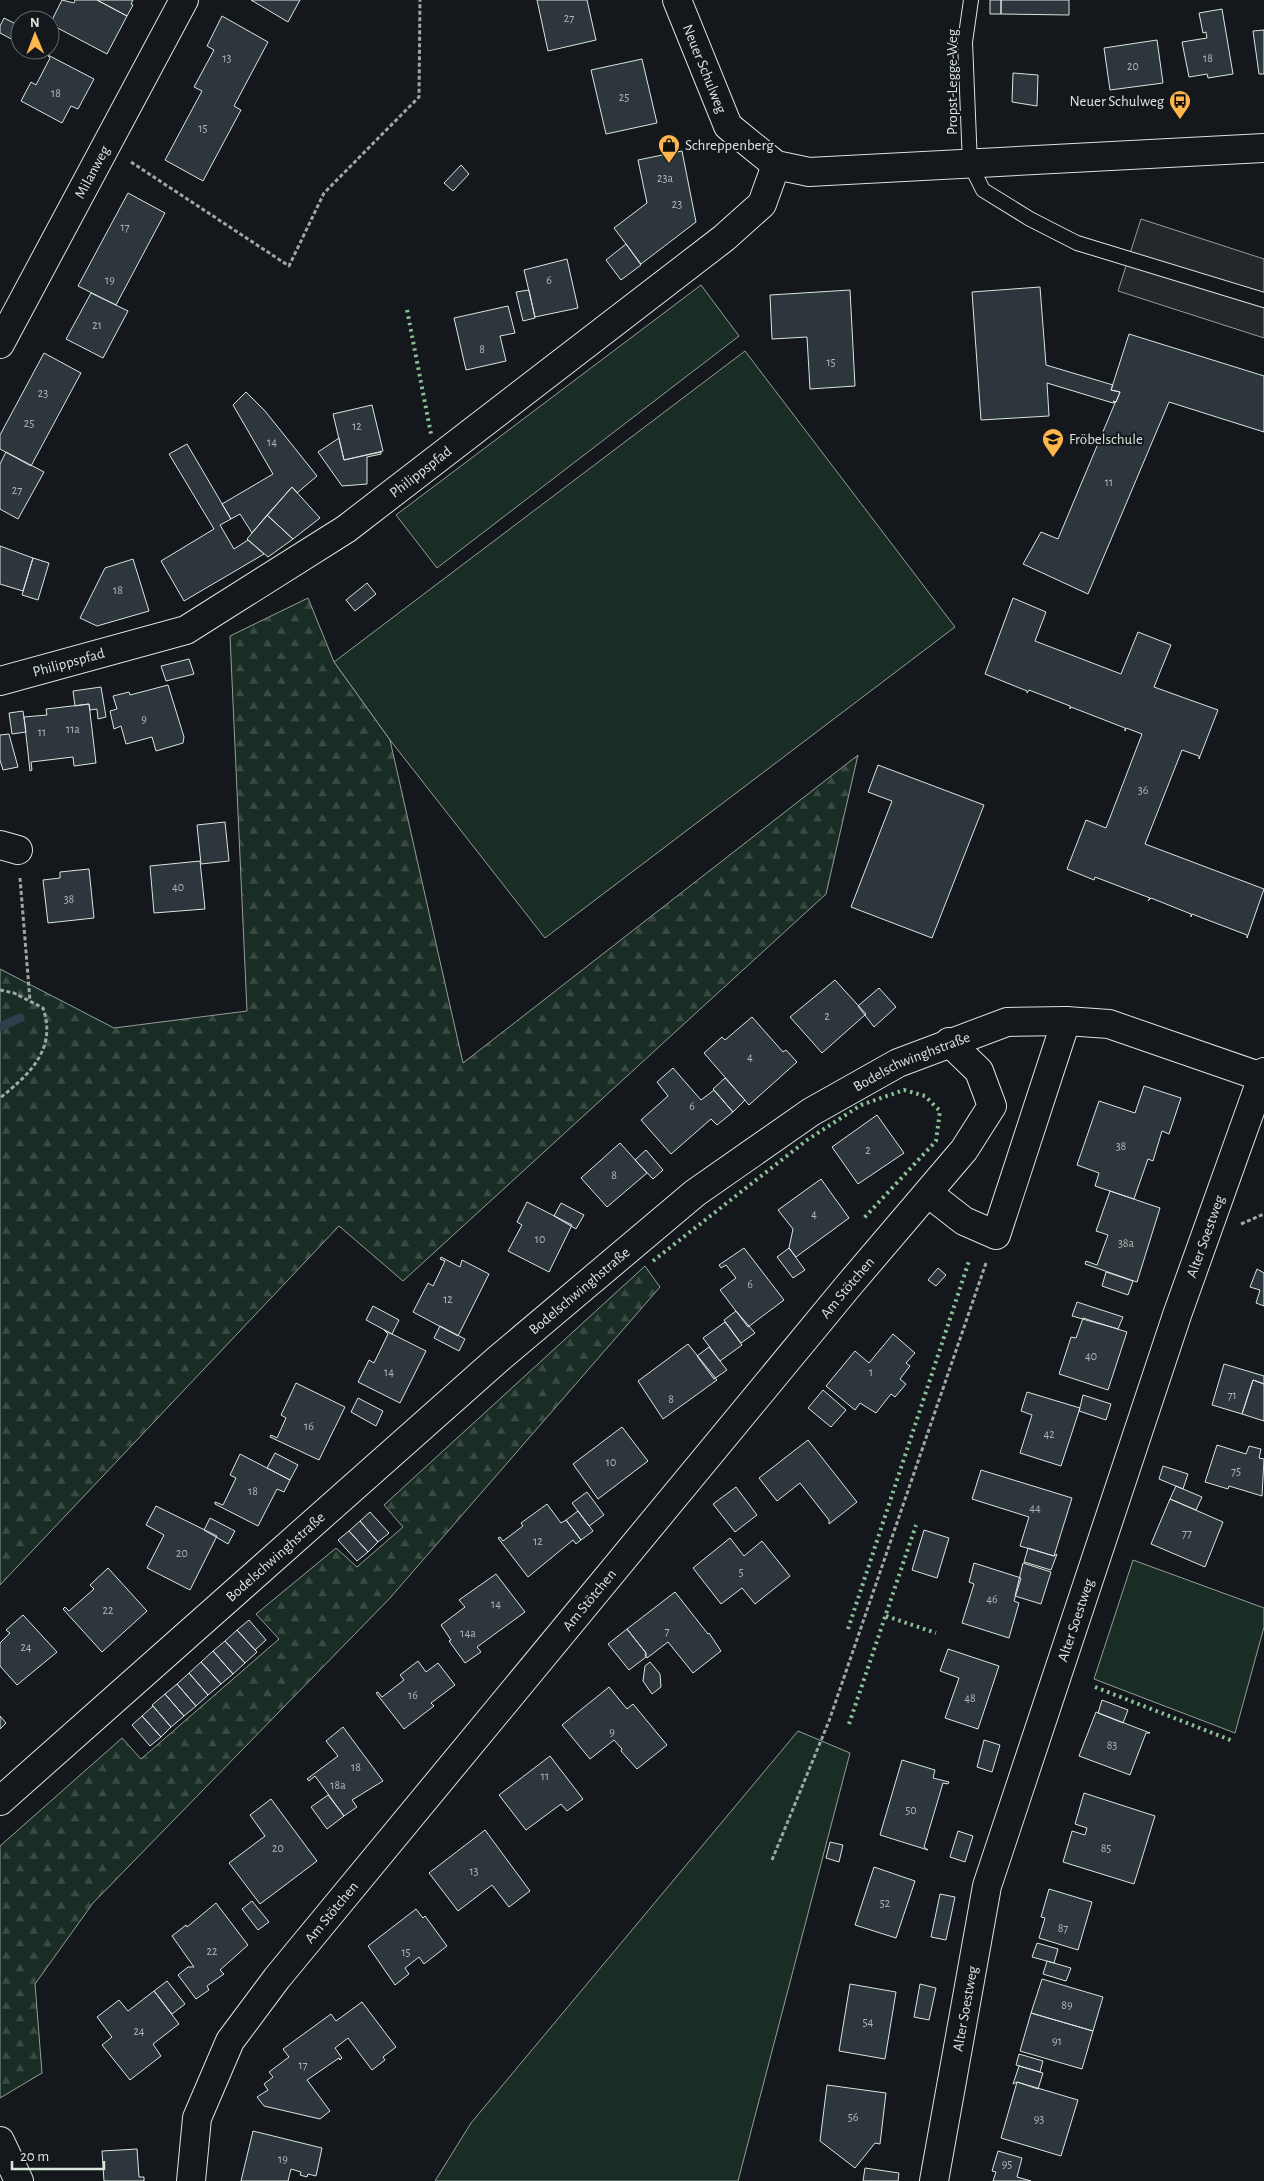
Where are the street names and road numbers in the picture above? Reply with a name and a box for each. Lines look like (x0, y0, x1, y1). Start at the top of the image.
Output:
street label: Neuer Schulweg (680, 22, 730, 116)
street label: Propst-Legge-Weg (945, 28, 960, 135)
street label: Milanweg (72, 143, 112, 201)
street label: Philippspfad (387, 443, 454, 500)
street label: Philippspfad (31, 645, 106, 679)
street label: Bodelschwinghstraße (851, 1029, 972, 1094)
street label: Alter Soestweg (1183, 1192, 1227, 1280)
street label: Bodelschwinghstraße (526, 1244, 632, 1337)
street label: Am Stötchen (817, 1254, 877, 1321)
street label: Bodelschwinghstraße (223, 1509, 328, 1604)
street label: Am Stötchen (560, 1566, 619, 1634)
street label: Alter Soestweg (1055, 1576, 1097, 1664)
street label: Am Stötchen (302, 1879, 361, 1946)
street label: Alter Soestweg (950, 1964, 980, 2053)

